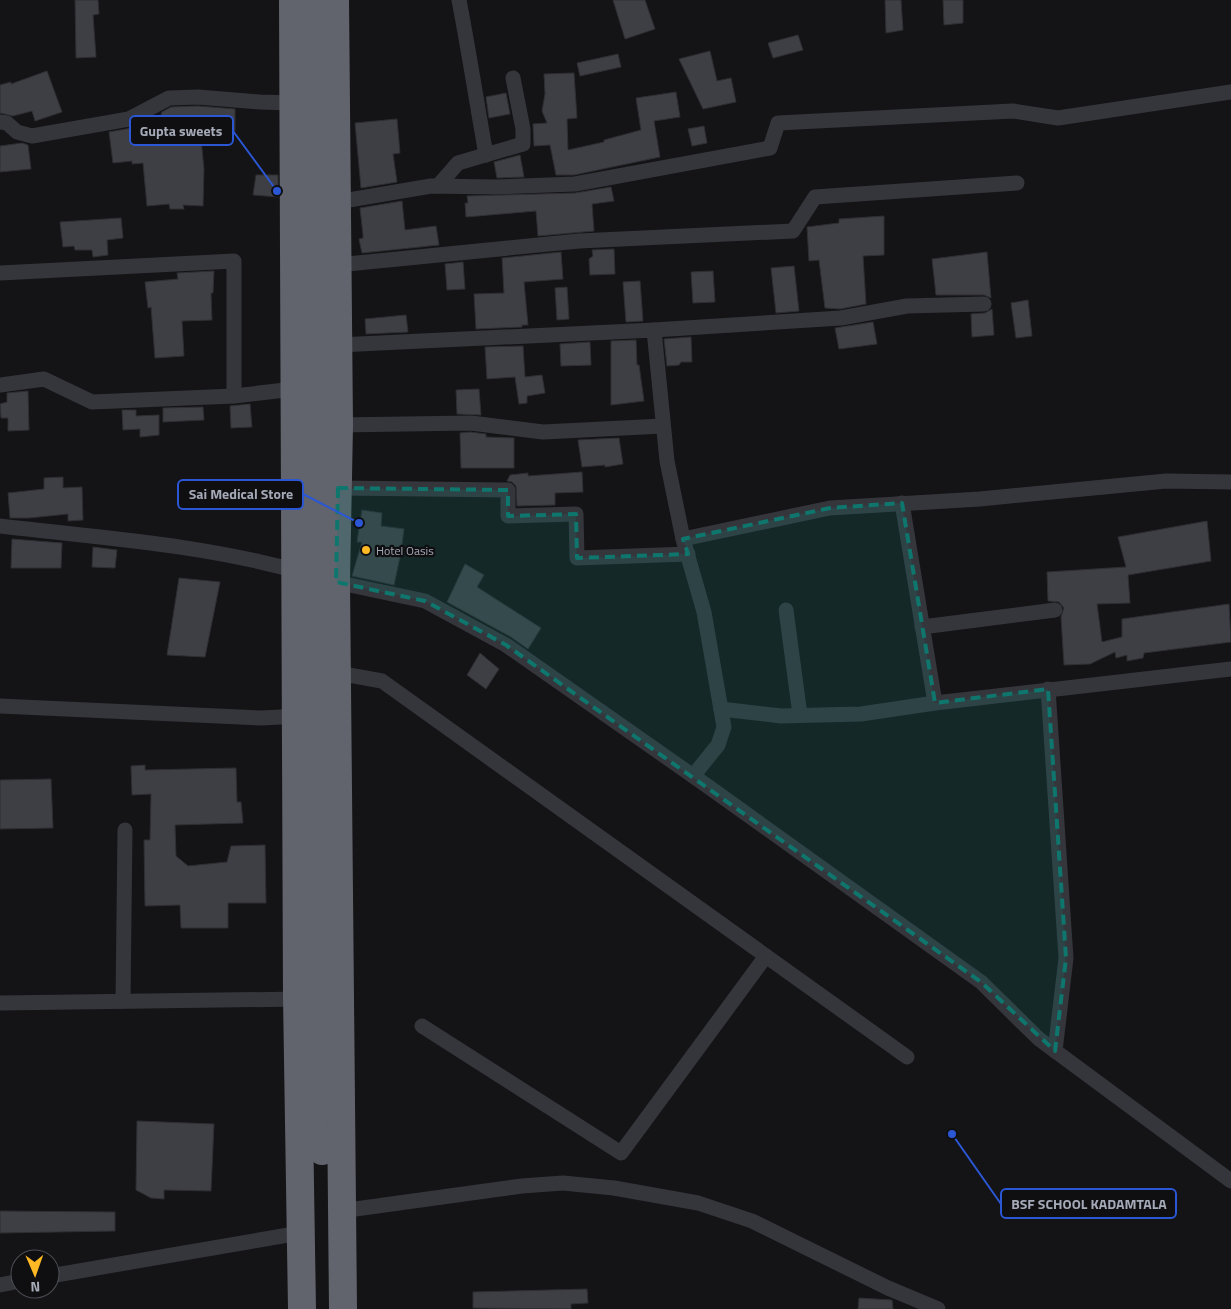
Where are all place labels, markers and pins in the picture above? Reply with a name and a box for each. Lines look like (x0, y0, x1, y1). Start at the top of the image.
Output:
callout: Gupta sweets (130, 116, 233, 145)
callout: Sai Medical Store (178, 480, 303, 509)
place label: Hotel Oasis (376, 541, 434, 560)
marker: Hotel Oasis (360, 544, 372, 556)
callout: BSF SCHOOL KADAMTALA (1001, 1189, 1176, 1218)

